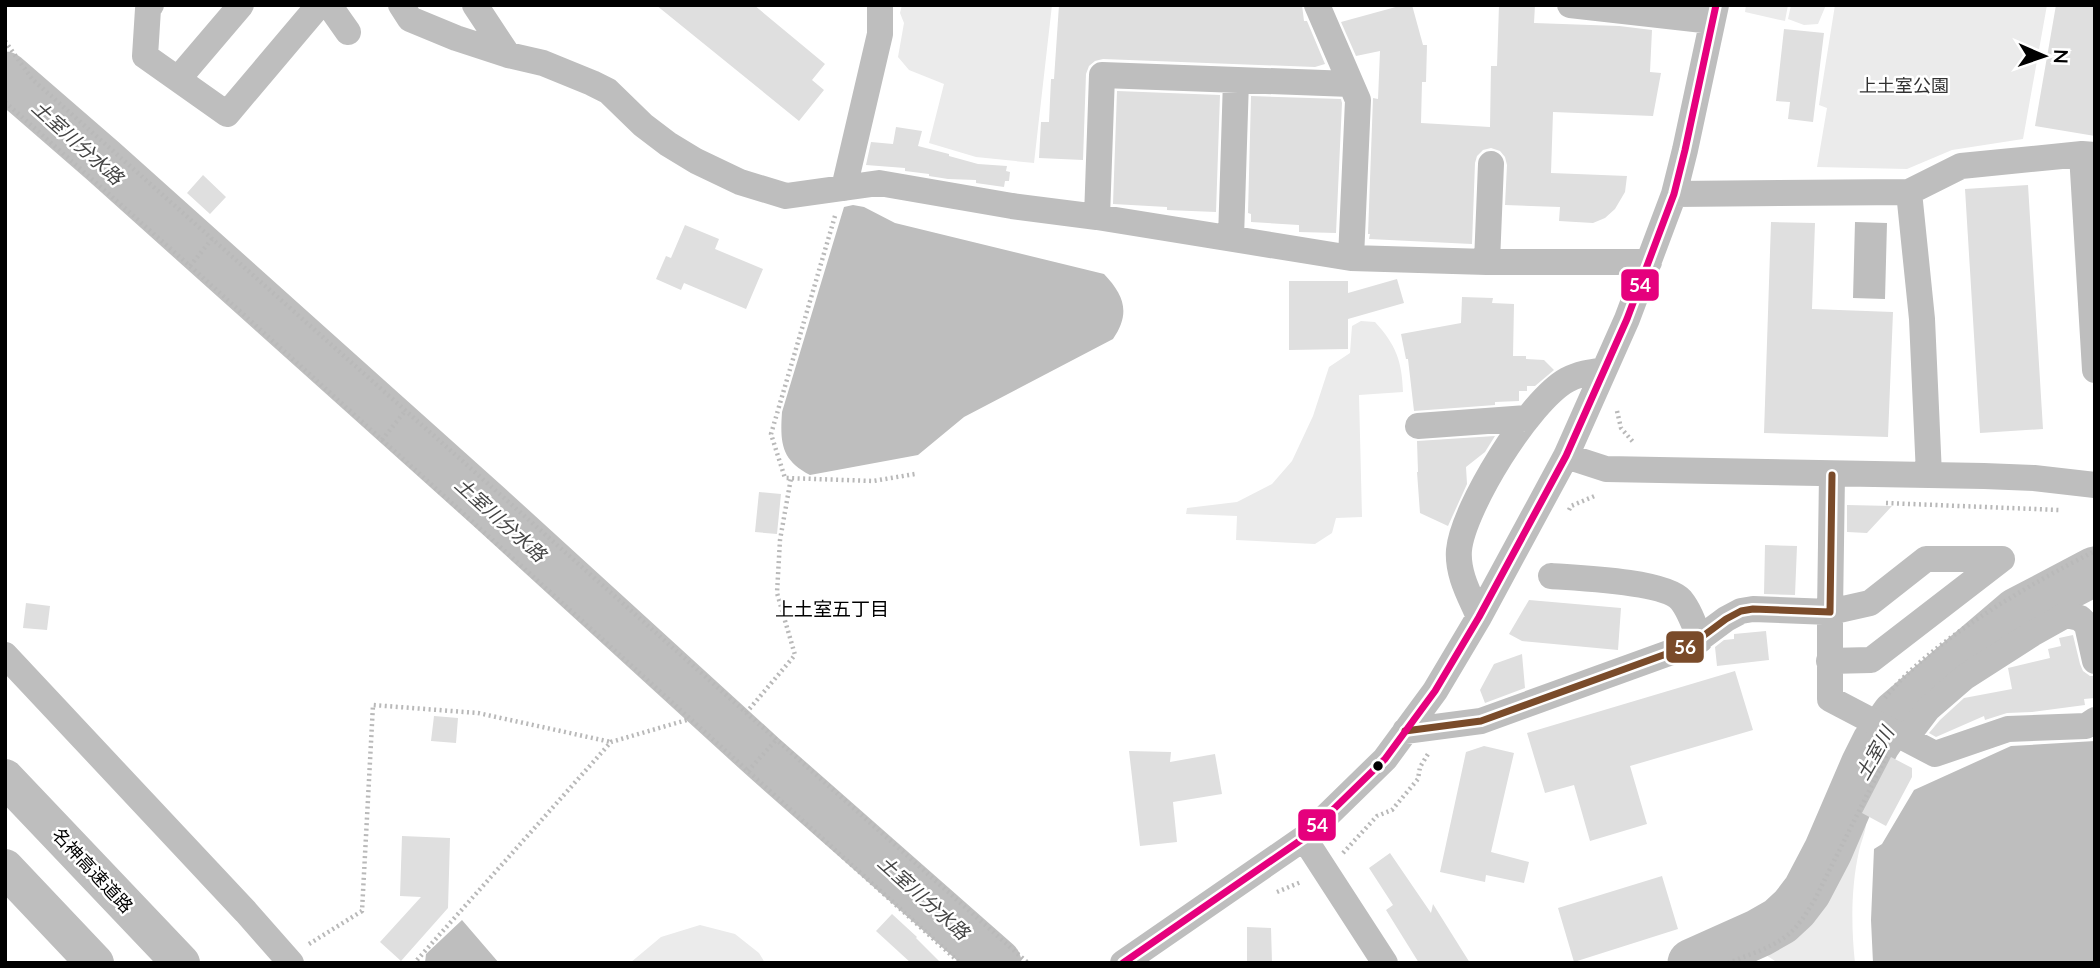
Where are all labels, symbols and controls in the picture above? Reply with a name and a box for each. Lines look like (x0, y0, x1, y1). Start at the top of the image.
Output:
north arrow (2009, 21, 2079, 91)
text: N (2050, 49, 2073, 64)
park label: 上土室公園 (1859, 74, 1949, 96)
water label: 土室川分水路 (28, 95, 130, 190)
line badge: 54 (1620, 268, 1660, 302)
text: 54 (1629, 273, 1651, 296)
water label: 土室川分水路 (451, 472, 553, 567)
district label: 上土室五丁目 (775, 597, 889, 620)
line badge: 56 (1665, 630, 1705, 664)
text: 56 (1674, 635, 1696, 658)
water label: 土室川 (1850, 721, 1899, 784)
unlabelled marker (1371, 759, 1385, 773)
line badge: 54 (1297, 808, 1337, 842)
text: 54 (1306, 813, 1328, 836)
street label: 名神高速道路 (48, 823, 138, 917)
water label: 土室川分水路 (874, 850, 976, 945)

